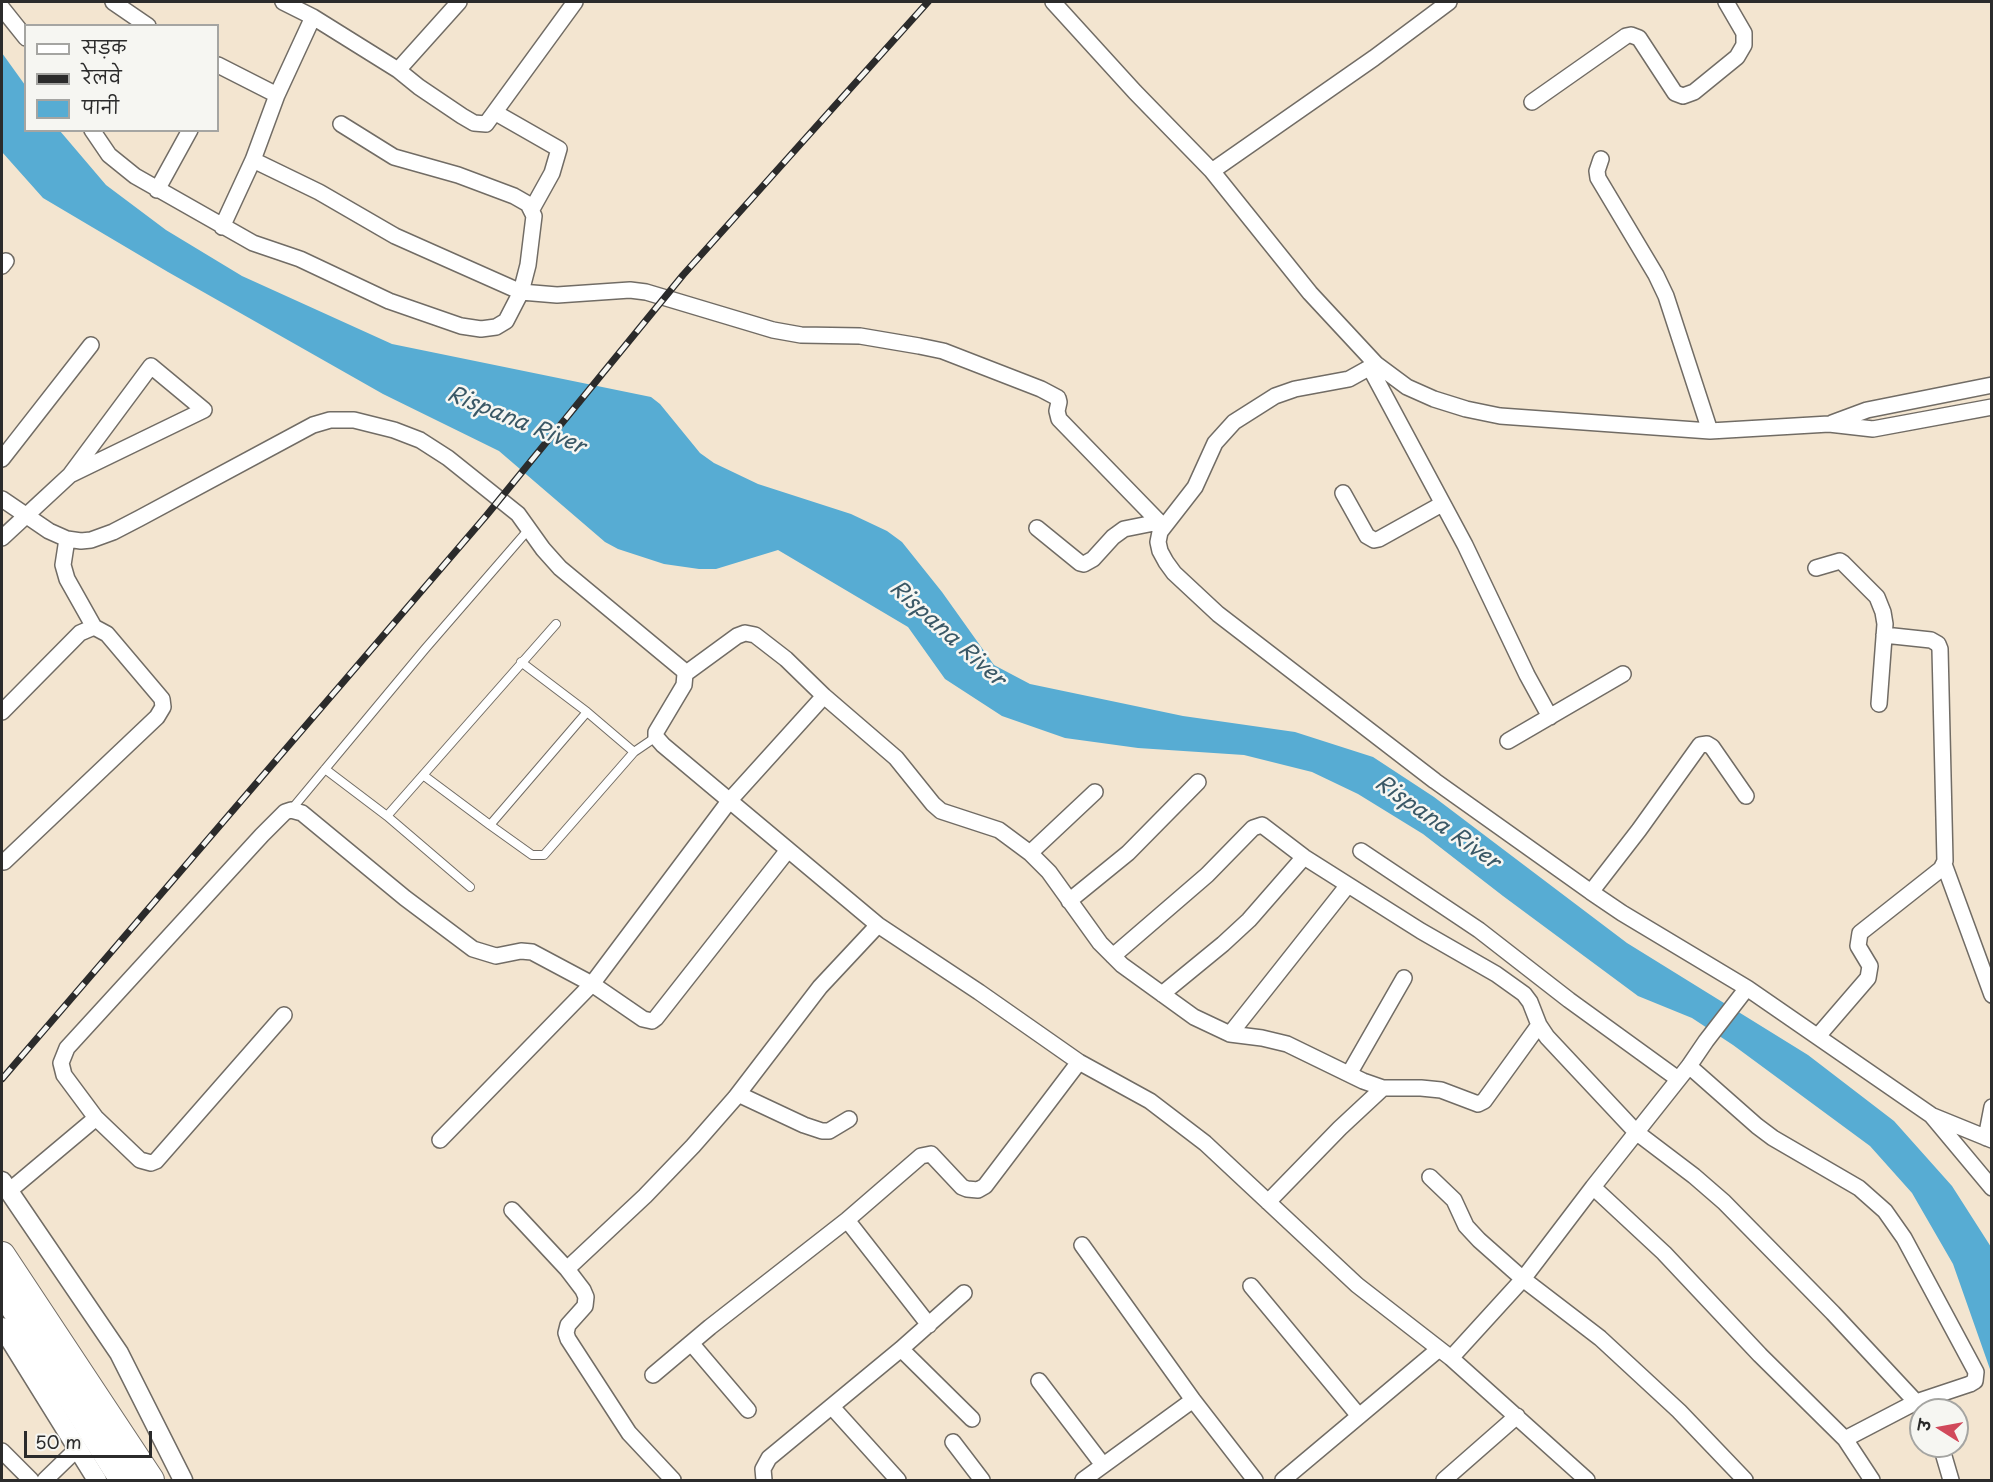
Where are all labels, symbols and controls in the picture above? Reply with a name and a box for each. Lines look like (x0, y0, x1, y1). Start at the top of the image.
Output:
legend (24, 24, 219, 132)
text: सड़क (82, 33, 126, 60)
text: रेलवे (82, 63, 122, 90)
text: पानी (82, 93, 119, 120)
water label: Rispana River (443, 381, 589, 461)
water label: Rispana River (884, 575, 1010, 693)
water label: Rispana River (1370, 770, 1504, 876)
north arrow (1909, 1398, 1969, 1458)
text: उ (1910, 1417, 1936, 1432)
scale bar (27, 1419, 154, 1457)
text: 50 m (35, 1428, 82, 1455)

